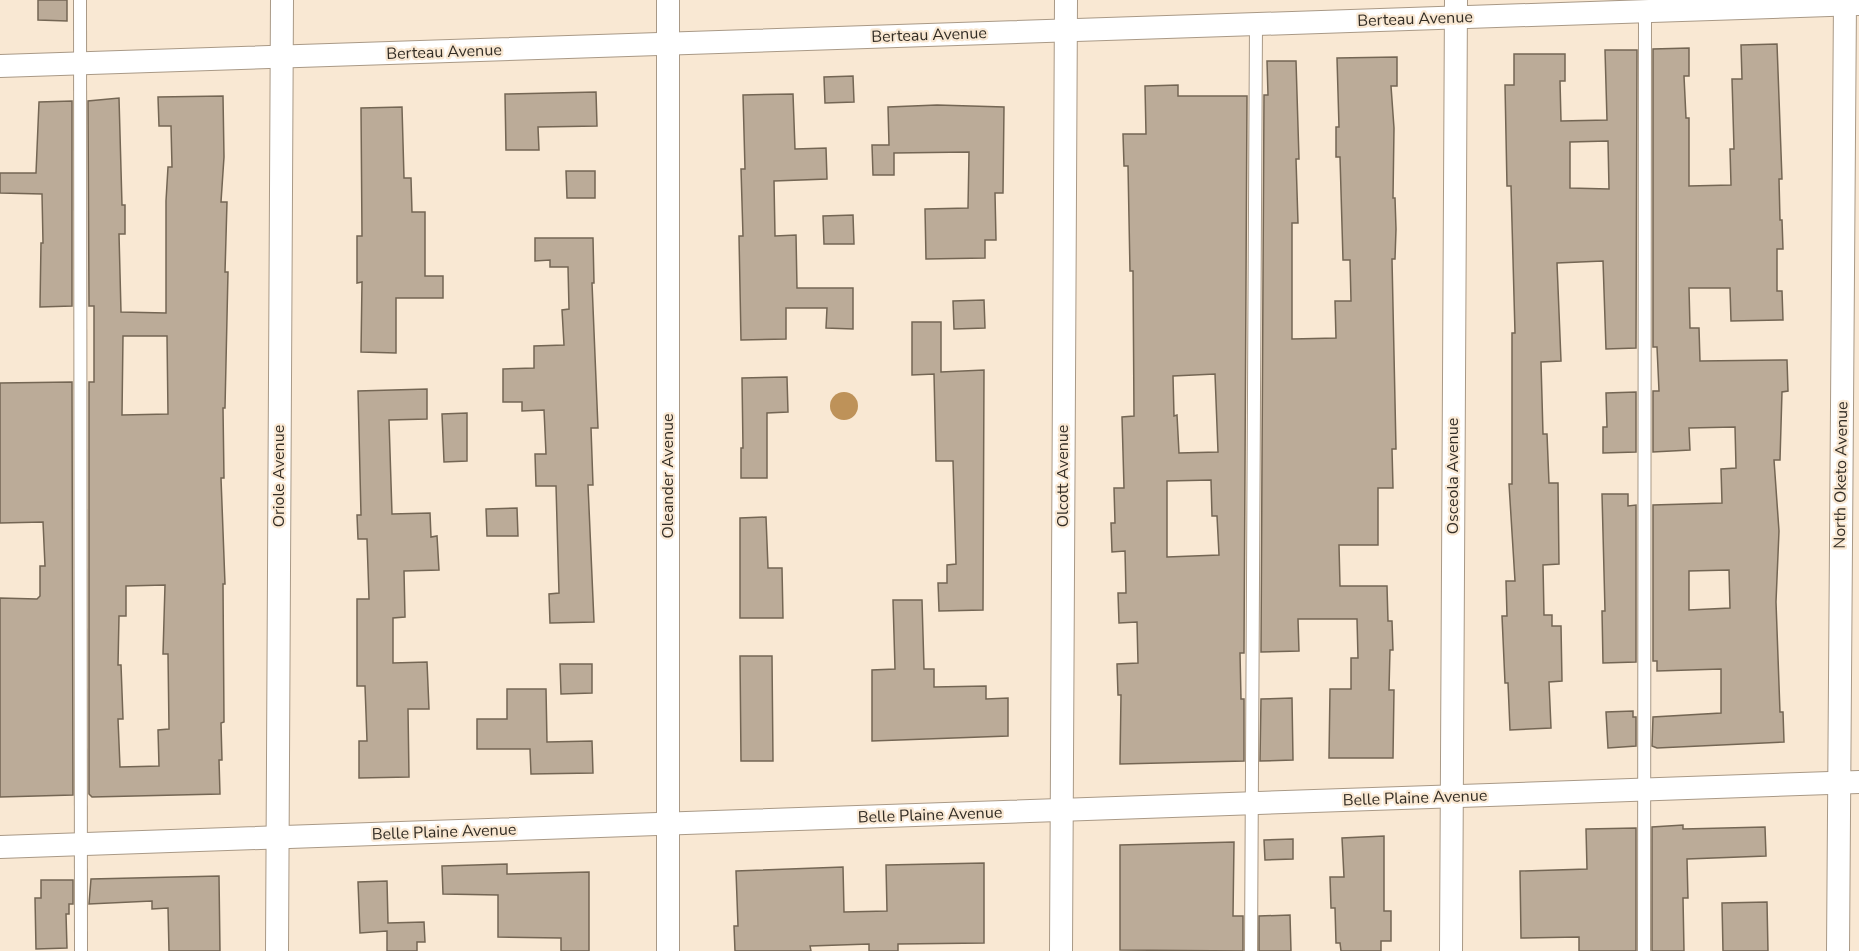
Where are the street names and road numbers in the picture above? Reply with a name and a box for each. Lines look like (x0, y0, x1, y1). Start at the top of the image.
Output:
street label: Berteau Avenue (1357, 6, 1473, 32)
street label: Berteau Avenue (871, 22, 987, 48)
street label: Berteau Avenue (386, 39, 502, 65)
street label: North Oketo Avenue (1829, 401, 1853, 549)
street label: Oleander Avenue (657, 413, 679, 539)
street label: Osceola Avenue (1442, 418, 1464, 534)
street label: Oriole Avenue (268, 425, 290, 527)
street label: Olcott Avenue (1052, 425, 1074, 527)
street label: Belle Plaine Avenue (1342, 784, 1488, 812)
street label: Belle Plaine Avenue (857, 801, 1003, 829)
street label: Belle Plaine Avenue (371, 818, 517, 846)

